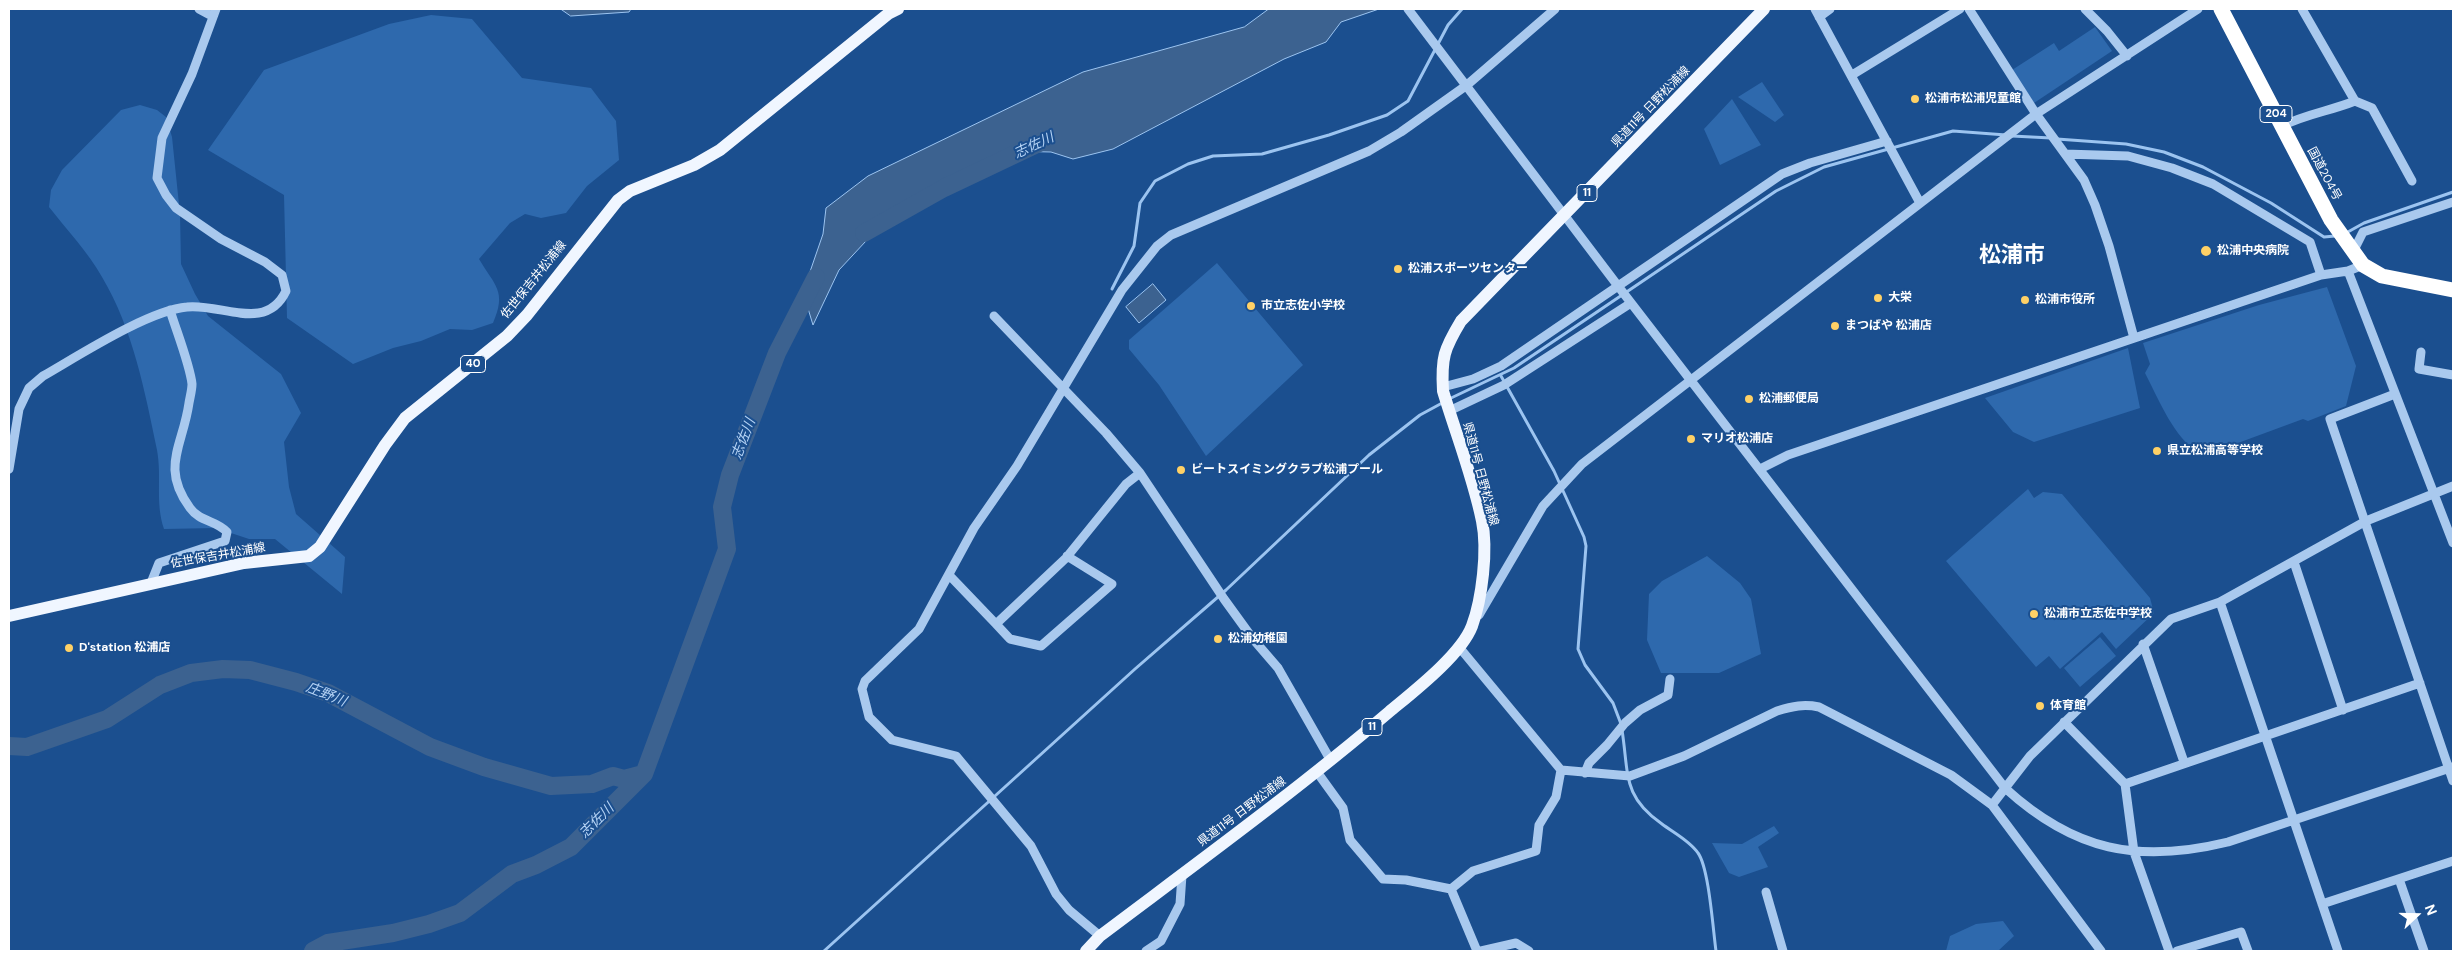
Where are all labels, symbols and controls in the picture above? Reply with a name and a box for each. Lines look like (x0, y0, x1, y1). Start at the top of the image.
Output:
street label: 県道11号 日野松浦線 (1609, 64, 1693, 150)
place label: 松浦市松浦児童館 (1925, 92, 2021, 106)
marker: 松浦市松浦児童館 (1909, 93, 1921, 105)
road number: 204 (2260, 106, 2292, 122)
water label: 志佐川 (1011, 130, 1057, 162)
street label: 国道204号 (2304, 145, 2344, 203)
road number: 11 (1577, 184, 1597, 202)
street label: 佐世保吉井松浦線 (498, 238, 570, 322)
district label: 松浦市 (1979, 243, 2045, 269)
marker: 松浦中央病院 (2199, 244, 2213, 258)
place label: 松浦中央病院 (2217, 244, 2289, 258)
place label: 松浦スポーツセンター (1408, 262, 1528, 276)
marker: 松浦スポーツセンター (1392, 263, 1404, 275)
place label: 大栄 (1888, 291, 1912, 305)
marker: 大栄 (1872, 292, 1884, 304)
place label: 松浦市役所 (2035, 293, 2095, 307)
marker: 松浦市役所 (2019, 294, 2031, 306)
place label: 市立志佐小学校 (1261, 299, 1345, 313)
marker: 市立志佐小学校 (1245, 300, 1257, 312)
place label: まつばや 松浦店 (1845, 319, 1932, 333)
marker: まつばや 松浦店 (1829, 320, 1841, 332)
road number: 40 (460, 356, 486, 372)
place label: 松浦郵便局 (1759, 392, 1819, 406)
marker: 松浦郵便局 (1743, 393, 1755, 405)
water label: 志佐川 (729, 416, 759, 462)
street label: 県道11号 日野松浦線 (1459, 421, 1501, 527)
place label: マリオ松浦店 (1701, 432, 1773, 446)
marker: マリオ松浦店 (1685, 433, 1697, 445)
place label: 県立松浦高等学校 (2167, 444, 2263, 458)
marker: 県立松浦高等学校 (2151, 445, 2163, 457)
place label: ビートスイミングクラブ松浦プール (1191, 463, 1383, 477)
marker: ビートスイミングクラブ松浦プール (1175, 464, 1187, 476)
street label: 佐世保吉井松浦線 (169, 541, 267, 571)
place label: 松浦市立志佐中学校 (2044, 607, 2152, 621)
marker: 松浦市立志佐中学校 (2028, 608, 2040, 620)
place label: 松浦幼稚園 (1228, 632, 1288, 646)
marker: 松浦幼稚園 (1212, 633, 1224, 645)
place label: D'station 松浦店 (79, 641, 170, 655)
marker: D'station 松浦店 (63, 642, 75, 654)
water label: 庄野川 (303, 679, 349, 711)
place label: 体育館 (2050, 699, 2086, 713)
marker: 体育館 (2034, 700, 2046, 712)
road number: 11 (1362, 719, 1382, 736)
street label: 県道11号 日野松浦線 (1195, 774, 1289, 850)
water label: 志佐川 (576, 800, 618, 842)
north arrow (2392, 890, 2442, 940)
text: N (2421, 902, 2441, 918)

